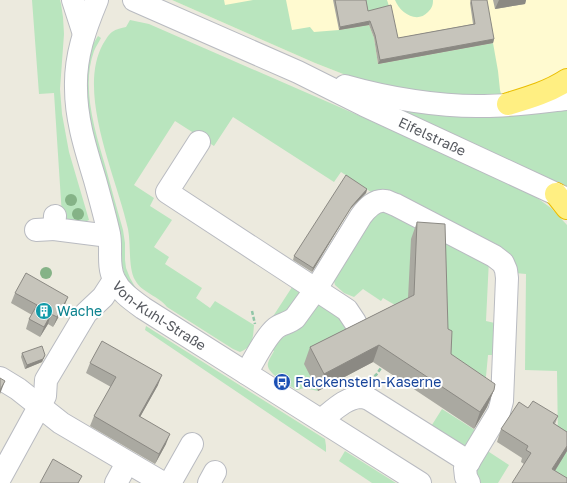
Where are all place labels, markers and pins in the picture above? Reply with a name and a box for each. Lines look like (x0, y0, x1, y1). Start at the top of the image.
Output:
building icon: Wache (34, 301, 54, 321)
place label: Wache (57, 302, 102, 319)
bus stop icon: Falckenstein-Kaserne (272, 372, 292, 392)
place label: Falckenstein-Kaserne (295, 373, 441, 390)

